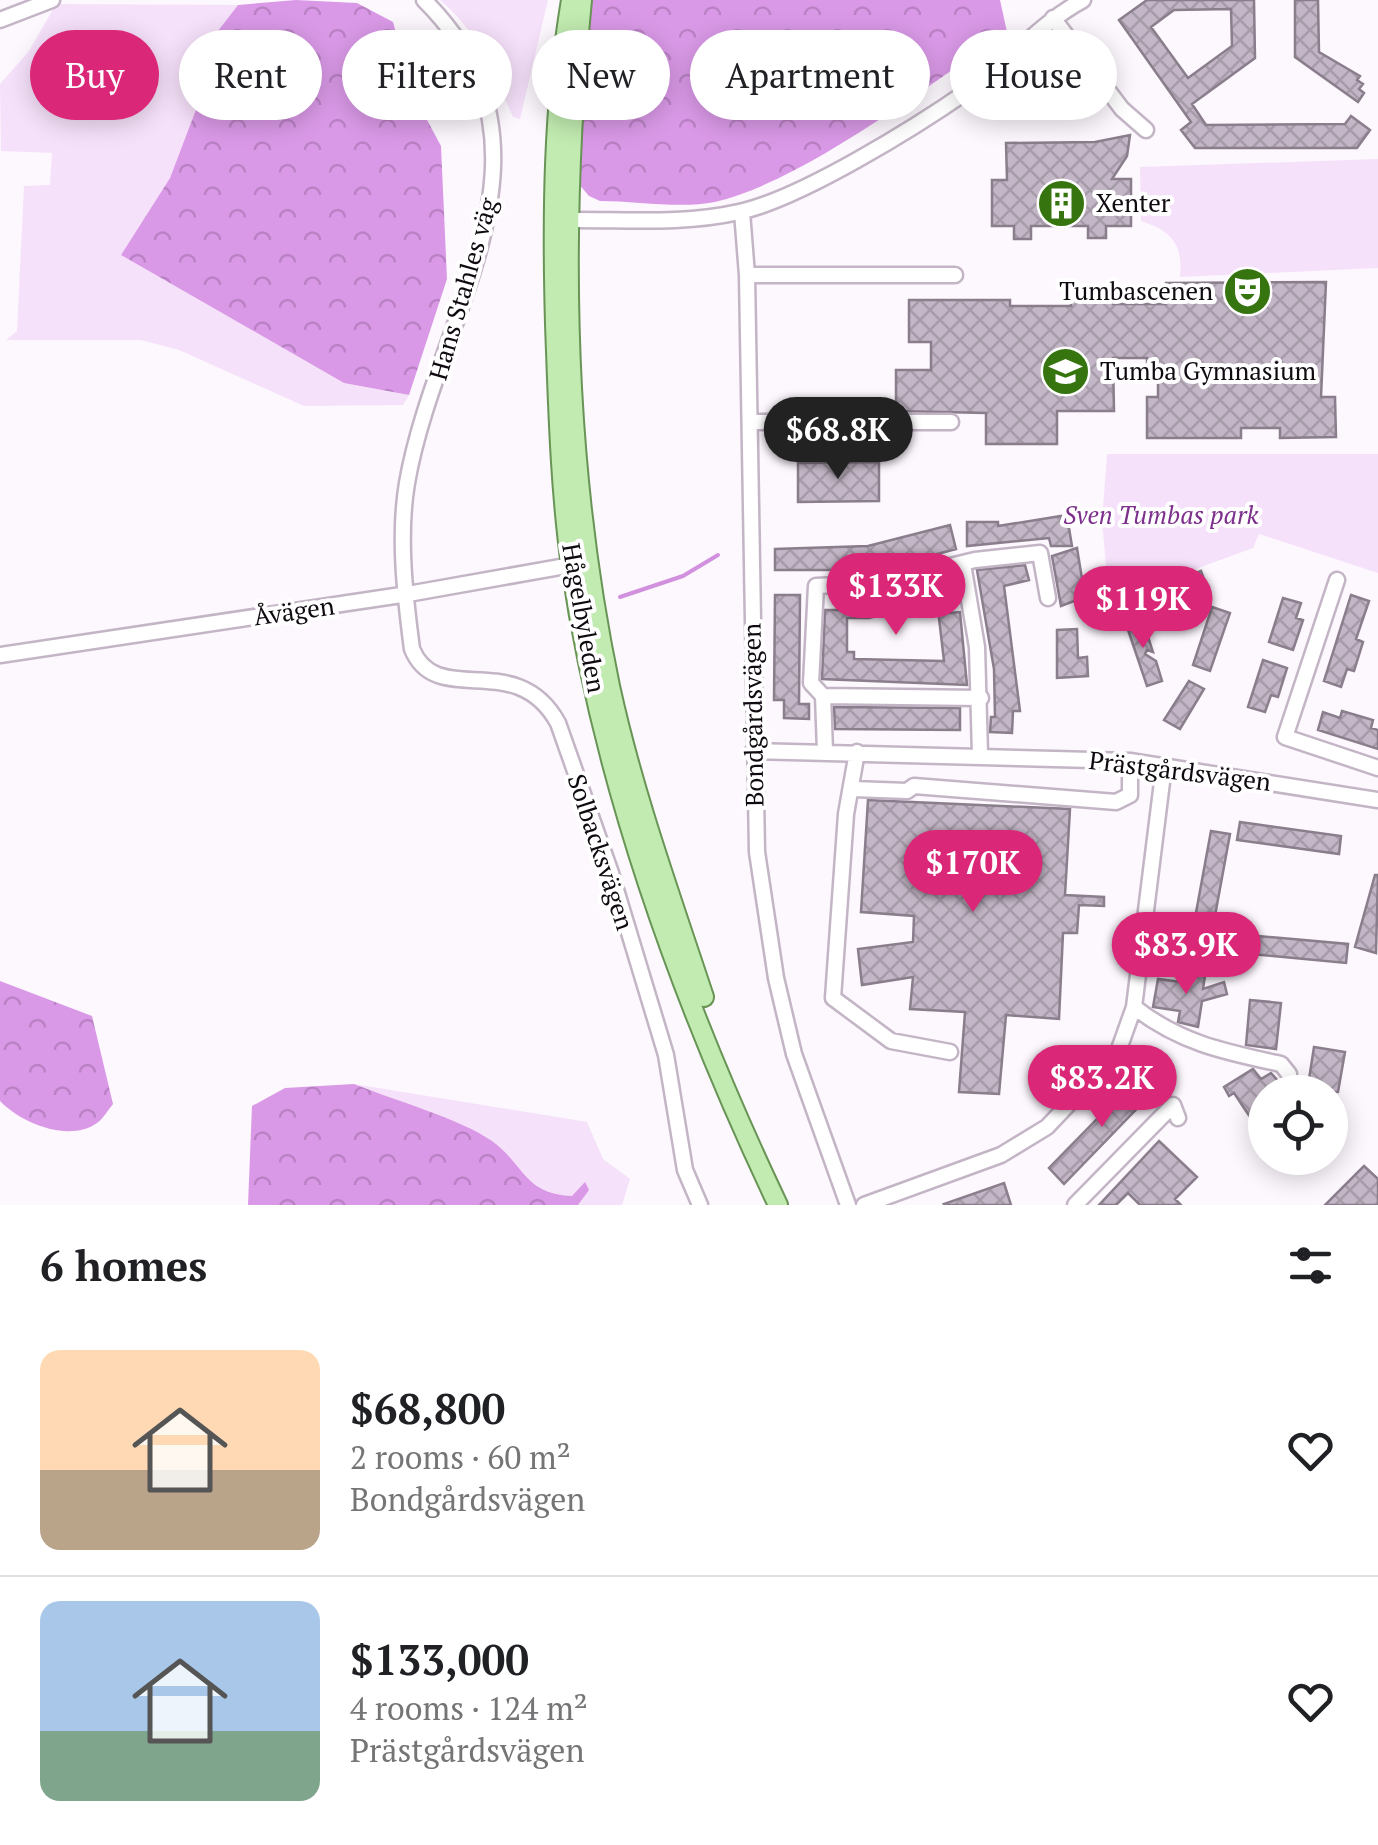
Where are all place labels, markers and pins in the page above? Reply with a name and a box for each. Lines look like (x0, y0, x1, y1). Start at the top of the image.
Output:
building icon: Xenter (1035, 177, 1087, 229)
place label: Xenter (1096, 186, 1171, 219)
theatre icon: Tumbascenen (1222, 265, 1274, 317)
place label: Tumbascenen (1059, 274, 1213, 307)
school or university icon: Tumba Gymnasium (1039, 345, 1091, 397)
place label: Tumba Gymnasium (1100, 354, 1317, 387)
pin: $68.8K (757, 397, 919, 482)
pin: $133K (826, 553, 966, 638)
pin: $119K (1073, 566, 1213, 651)
pin: $170K (903, 830, 1043, 915)
pin: $83.9K (1105, 912, 1267, 997)
pin: $83.2K (1021, 1045, 1183, 1130)

